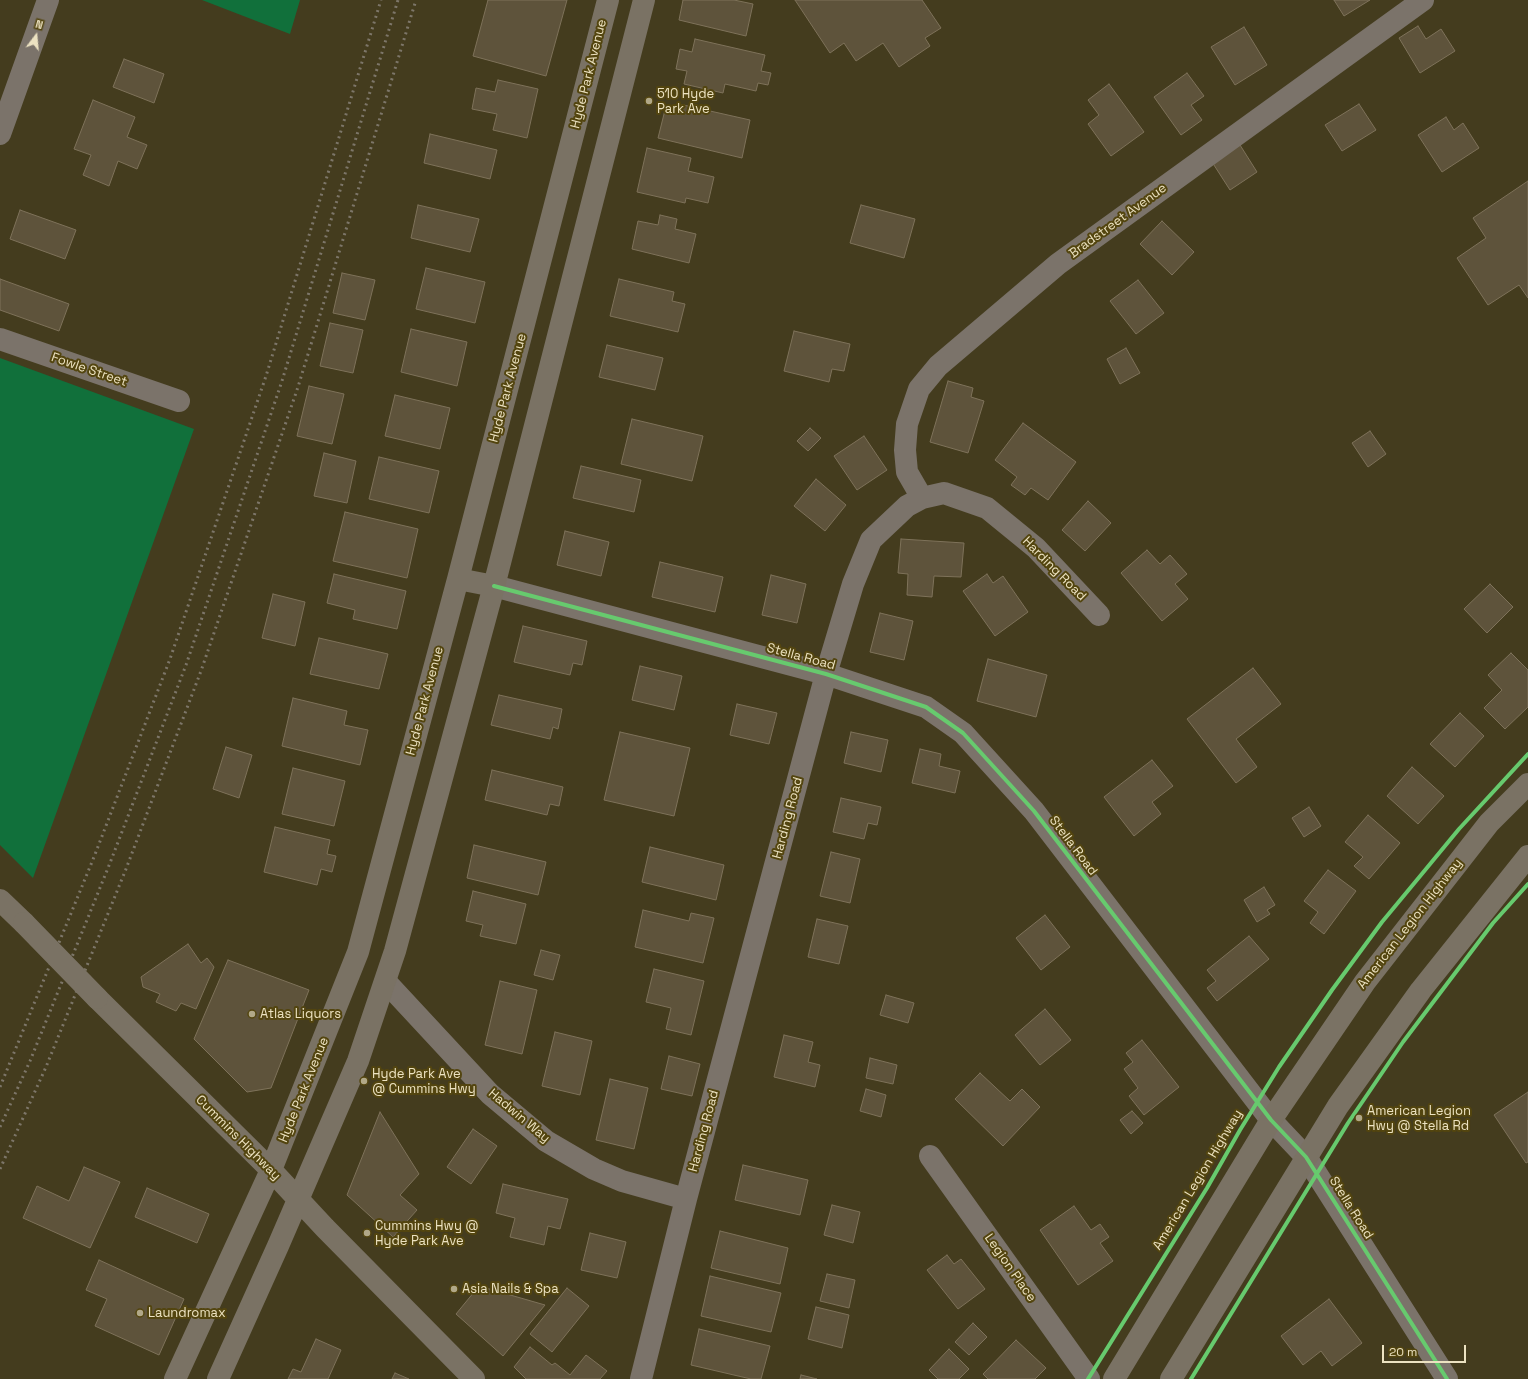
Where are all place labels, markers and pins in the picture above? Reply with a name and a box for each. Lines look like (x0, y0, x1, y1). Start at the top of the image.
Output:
place label: 510 Hyde Park Ave (657, 86, 714, 117)
marker: 510 Hyde Park Ave (644, 96, 654, 106)
place label: Atlas Liquors (260, 1006, 341, 1022)
marker: Atlas Liquors (247, 1009, 257, 1019)
place label: Hyde Park Ave @ Cummins Hwy (372, 1066, 476, 1097)
marker: Hyde Park Ave @ Cummins Hwy (359, 1076, 369, 1086)
place label: American Legion Hwy @ Stella Rd (1367, 1103, 1471, 1134)
marker: American Legion Hwy @ Stella Rd (1354, 1113, 1364, 1123)
place label: Cummins Hwy @ Hyde Park Ave (375, 1218, 479, 1249)
marker: Cummins Hwy @ Hyde Park Ave (362, 1228, 372, 1238)
place label: Asia Nails & Spa (462, 1281, 559, 1297)
marker: Asia Nails & Spa (449, 1284, 459, 1294)
place label: Laundromax (148, 1305, 226, 1321)
marker: Laundromax (135, 1308, 145, 1318)

